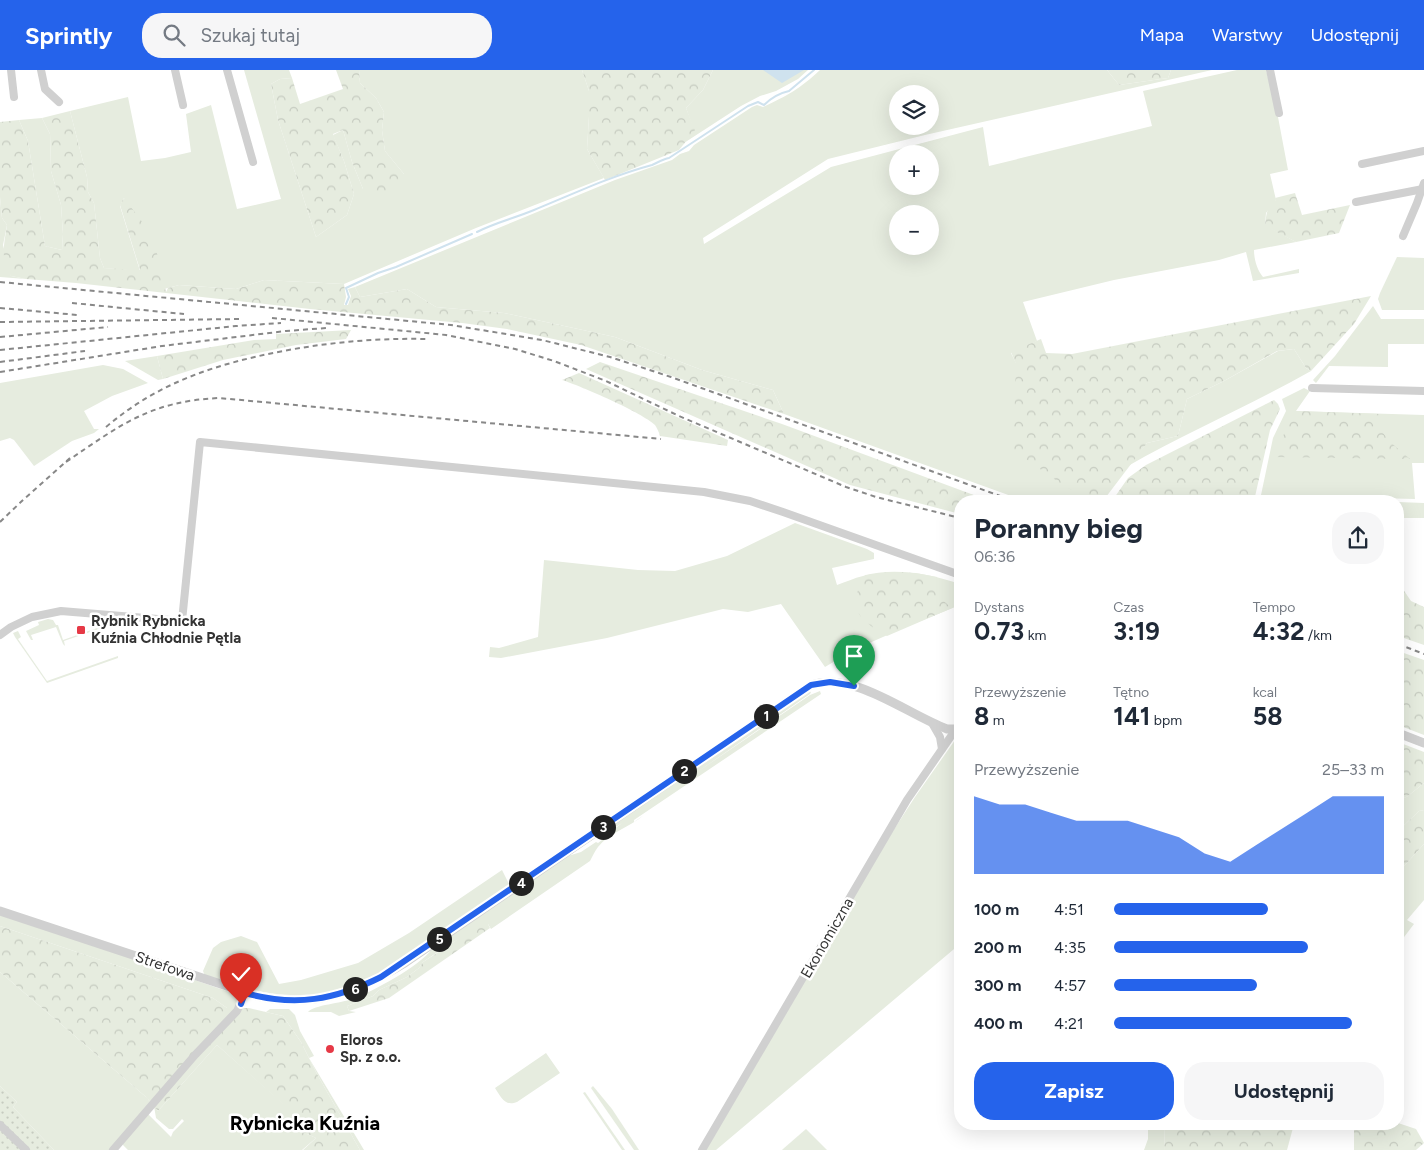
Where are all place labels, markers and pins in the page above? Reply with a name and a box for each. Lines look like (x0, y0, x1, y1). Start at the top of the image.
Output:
place label: Rybnik Rybnicka Kuźnia Chłodnie Pętla (91, 612, 241, 647)
marker: Rybnik Rybnicka Kuźnia Chłodnie Pętla (75, 624, 87, 636)
pin (833, 635, 875, 686)
pin: 1 (754, 704, 778, 728)
pin: 2 (672, 758, 696, 784)
pin: 3 (590, 814, 616, 840)
pin: 4 (508, 870, 534, 896)
pin: 5 (426, 926, 452, 952)
pin (220, 953, 262, 1004)
pin: 6 (342, 976, 368, 1002)
place label: Eloros Sp. z o.o. (340, 1031, 401, 1066)
marker: Eloros Sp. z o.o. (324, 1043, 336, 1055)

